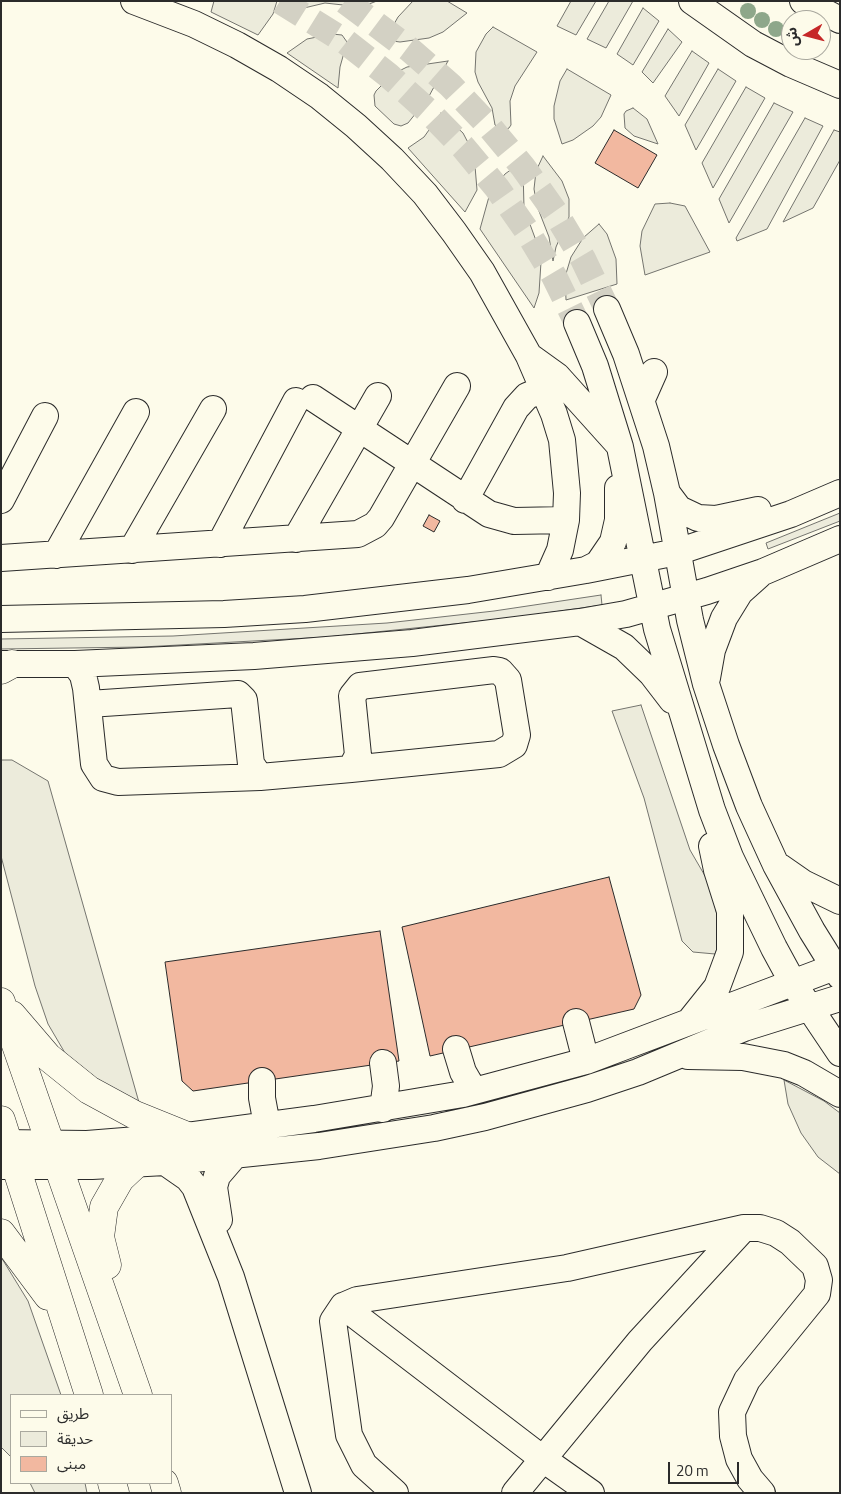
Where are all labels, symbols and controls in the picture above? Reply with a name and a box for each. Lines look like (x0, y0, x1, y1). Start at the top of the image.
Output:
north arrow (781, 10, 831, 60)
text: ش (780, 26, 803, 48)
legend (10, 1394, 172, 1484)
text: طريق (57, 1402, 89, 1425)
text: حديقة (57, 1427, 93, 1450)
text: مبنى (57, 1452, 86, 1475)
scale bar (671, 1452, 742, 1484)
text: 20 m (676, 1459, 709, 1482)

